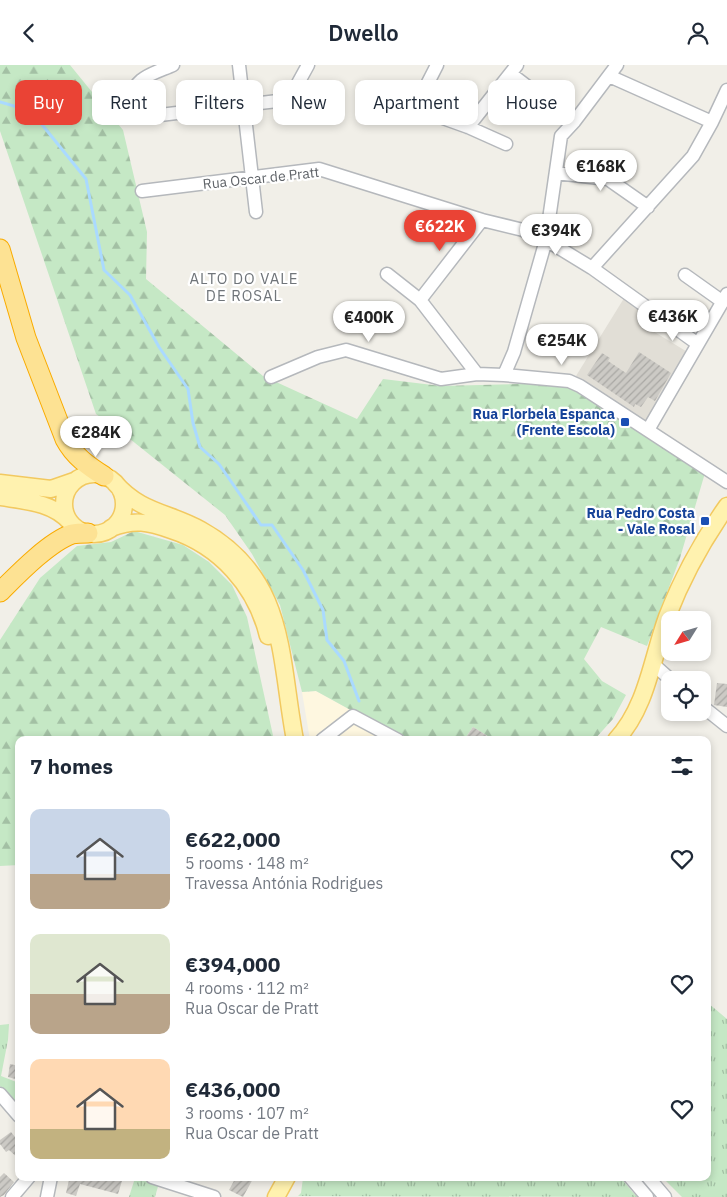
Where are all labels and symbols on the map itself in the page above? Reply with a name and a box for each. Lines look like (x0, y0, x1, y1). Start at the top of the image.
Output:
pin: €168K (566, 149, 636, 192)
street label: Rua Oscar de Pratt (202, 163, 320, 193)
pin: €622K (405, 209, 475, 252)
pin: €394K (521, 213, 591, 256)
district label: ALTO DO VALE DE ROSAL (189, 269, 299, 305)
pin: €436K (638, 299, 708, 342)
pin: €400K (334, 301, 404, 343)
pin: €254K (527, 323, 597, 366)
place label: Rua Florbela Espanca (Frente Escola) (472, 405, 615, 439)
pin: €284K (61, 415, 131, 458)
marker: Rua Florbela Espanca (Frente Escola) (619, 416, 631, 428)
place label: Rua Pedro Costa - Vale Rosal (587, 504, 695, 538)
marker: Rua Pedro Costa - Vale Rosal (699, 515, 711, 527)
north arrow (661, 611, 711, 661)

